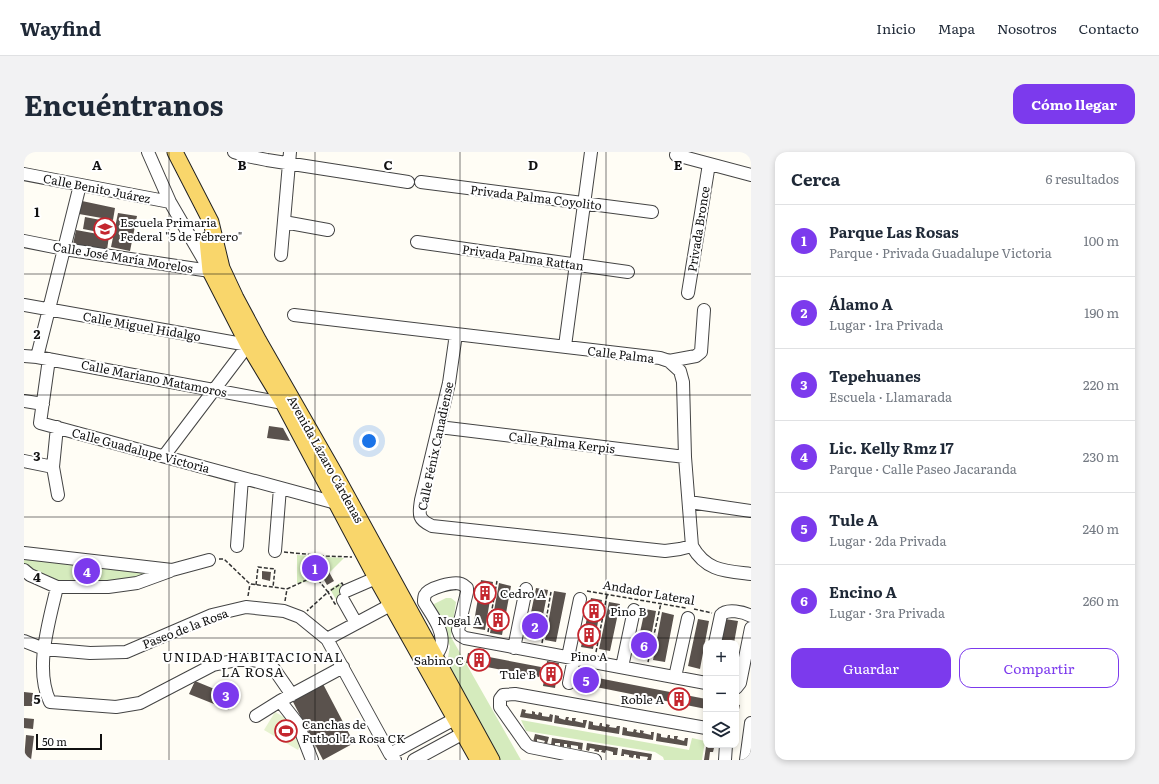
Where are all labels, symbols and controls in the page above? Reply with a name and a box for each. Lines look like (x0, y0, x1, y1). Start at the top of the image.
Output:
text: Wayfind (20, 14, 101, 42)
text: Inicio (876, 18, 916, 38)
text: Mapa (938, 18, 975, 38)
text: Nosotros (997, 18, 1057, 38)
text: Contacto (1079, 18, 1139, 38)
text: Encuéntranos (24, 83, 223, 125)
button: Cómo llegar (1013, 84, 1135, 124)
text: A (92, 155, 102, 174)
text: B (238, 155, 247, 174)
text: C (383, 155, 393, 174)
text: D (528, 155, 538, 174)
text: E (674, 155, 683, 174)
text: Cerca (791, 166, 840, 191)
street label: Calle Benito Juárez (42, 169, 152, 207)
text: 6 resultados (1045, 169, 1119, 188)
street label: Privada Palma Coyolito (469, 180, 603, 214)
street label: Privada Bronce (682, 185, 714, 273)
text: 1 (34, 202, 40, 221)
place label: Escuela Primaria Federal "5 de Febrero" (120, 213, 242, 245)
school or university icon: Escuela Primaria Federal "5 de Febrero" (92, 216, 118, 242)
text: Parque Las Rosas (829, 220, 959, 243)
text: 1 (801, 231, 807, 250)
text: 100 m (1083, 231, 1119, 250)
street label: Calle José María Morelos (52, 237, 195, 277)
street label: Privada Palma Rattan (461, 240, 585, 274)
text: Parque · Privada Guadalupe Victoria (829, 243, 1052, 262)
text: Álamo A (829, 292, 893, 315)
text: 2 (801, 303, 807, 322)
text: 190 m (1084, 303, 1119, 322)
street label: Calle Miguel Hidalgo (82, 307, 202, 345)
text: Lugar · 1ra Privada (829, 315, 943, 334)
text: 2 (34, 324, 41, 343)
street label: Calle Palma (587, 341, 656, 367)
street label: Calle Mariano Matamoros (80, 355, 229, 401)
text: Tepehuanes (829, 364, 921, 387)
text: 3 (800, 375, 808, 394)
text: 220 m (1083, 375, 1119, 394)
street label: Calle Fénix Canadiense (413, 380, 457, 512)
text: Escuela · Llamarada (829, 387, 952, 406)
street label: Avenida Lázaro Cárdenas (283, 392, 369, 527)
street label: Calle Guadalupe Victoria (70, 423, 212, 477)
street label: Calle Palma Kerpis (508, 427, 617, 458)
your location (359, 431, 379, 451)
text: Lic. Kelly Rmz 17 (829, 436, 954, 459)
text: 3 (33, 446, 41, 465)
text: 4 (800, 447, 808, 466)
text: 230 m (1083, 447, 1119, 466)
text: Parque · Calle Paseo Jacaranda (829, 459, 1017, 478)
text: Tule A (829, 508, 878, 531)
text: 5 (800, 519, 808, 538)
text: 240 m (1083, 519, 1119, 538)
text: Lugar · 2da Privada (829, 531, 946, 550)
pin: 1 (302, 553, 328, 583)
pin: 4 (74, 556, 100, 586)
text: 4 (33, 567, 41, 586)
street label: Andador Lateral (602, 575, 696, 609)
building icon: Cedro A (472, 580, 498, 606)
text: Encino A (829, 580, 897, 603)
place label: Cedro A (500, 584, 546, 602)
text: 6 (800, 591, 808, 610)
text: 260 m (1083, 591, 1119, 610)
building icon: Pino B (581, 598, 607, 624)
place label: Pino B (610, 602, 647, 620)
street label: Paseo de la Rosa (140, 603, 231, 653)
text: Lugar · 3ra Privada (829, 603, 945, 622)
building icon: Nogal A (485, 607, 511, 633)
place label: Nogal A (437, 611, 482, 629)
pin: 2 (522, 611, 548, 641)
building icon: Pino A (576, 622, 602, 648)
pin: 6 (631, 630, 657, 660)
map controls (703, 640, 739, 748)
button: + (703, 640, 739, 676)
district label: UNIDAD HABITACIONAL LA ROSA (162, 647, 344, 681)
building icon: Sabino C (466, 647, 492, 673)
place label: Pino A (570, 647, 608, 665)
button: Guardar (791, 648, 951, 688)
button: Compartir (959, 648, 1119, 688)
place label: Sabino C (414, 651, 464, 669)
building icon: Tule B (538, 661, 564, 687)
place label: Tule B (499, 665, 536, 683)
pin: 5 (573, 665, 599, 695)
button: − (703, 676, 739, 712)
pin: 3 (213, 680, 239, 710)
building icon: Roble A (666, 686, 692, 712)
text: 5 (33, 689, 41, 708)
place label: Roble A (621, 690, 664, 708)
button: layers (703, 712, 739, 748)
place label: Canchas de Futbol La Rosa CK (302, 715, 405, 747)
sports icon: Canchas de Futbol La Rosa CK (273, 718, 299, 744)
scale bar (36, 732, 102, 751)
text: 50 m (42, 733, 67, 749)

